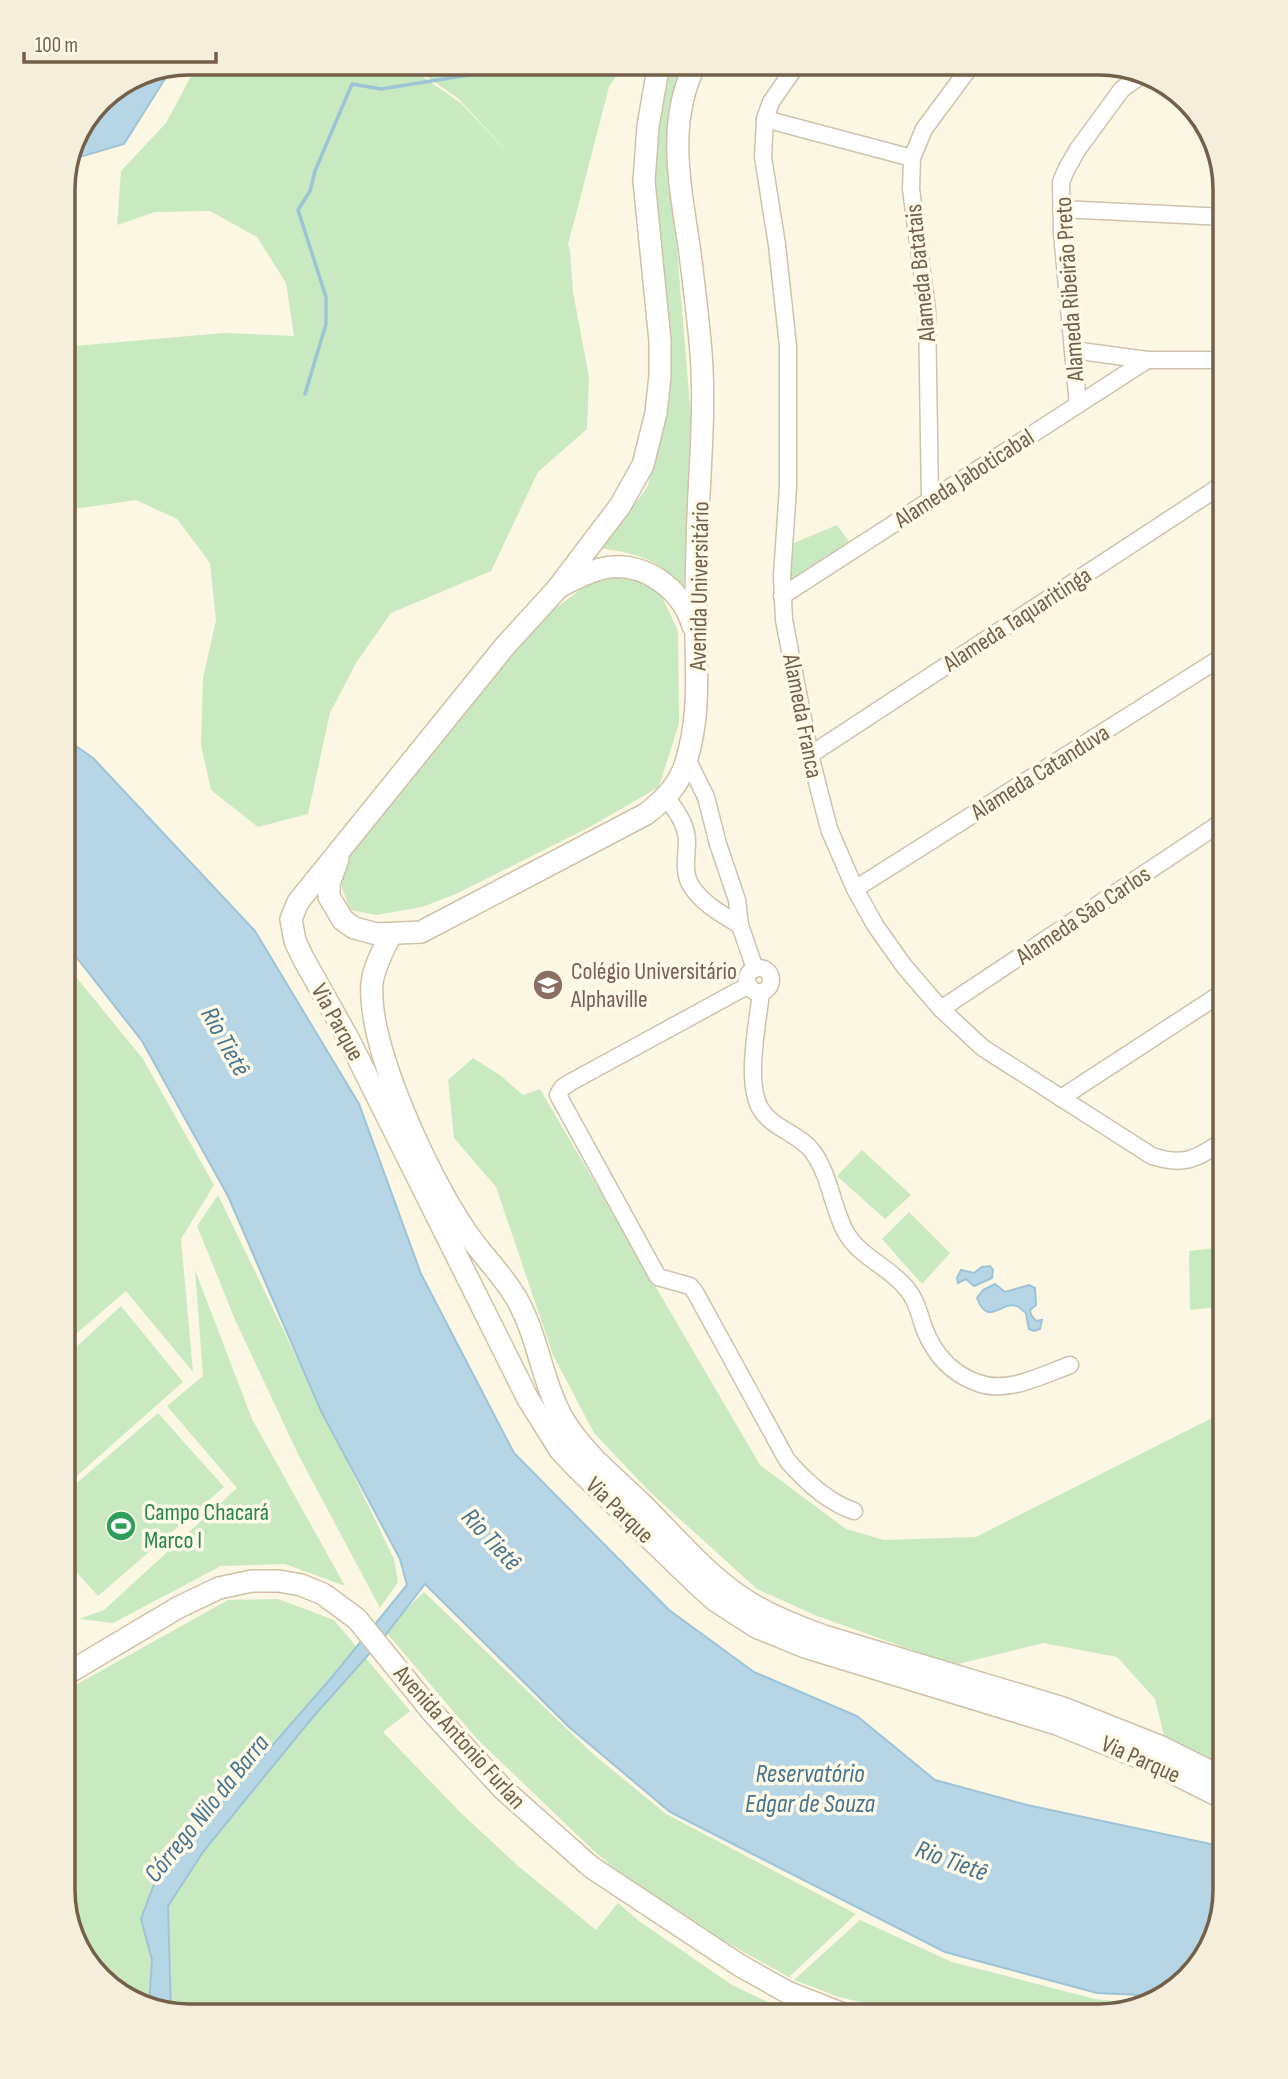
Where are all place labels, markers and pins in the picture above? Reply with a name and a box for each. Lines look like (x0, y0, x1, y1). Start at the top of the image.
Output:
place label: Colégio Universitário Alphaville (570, 957, 737, 1014)
school or university icon: Colégio Universitário Alphaville (531, 968, 565, 1002)
place label: Campo Chacará Marco I (144, 1498, 269, 1555)
sports icon: Campo Chacará Marco I (104, 1509, 138, 1543)

